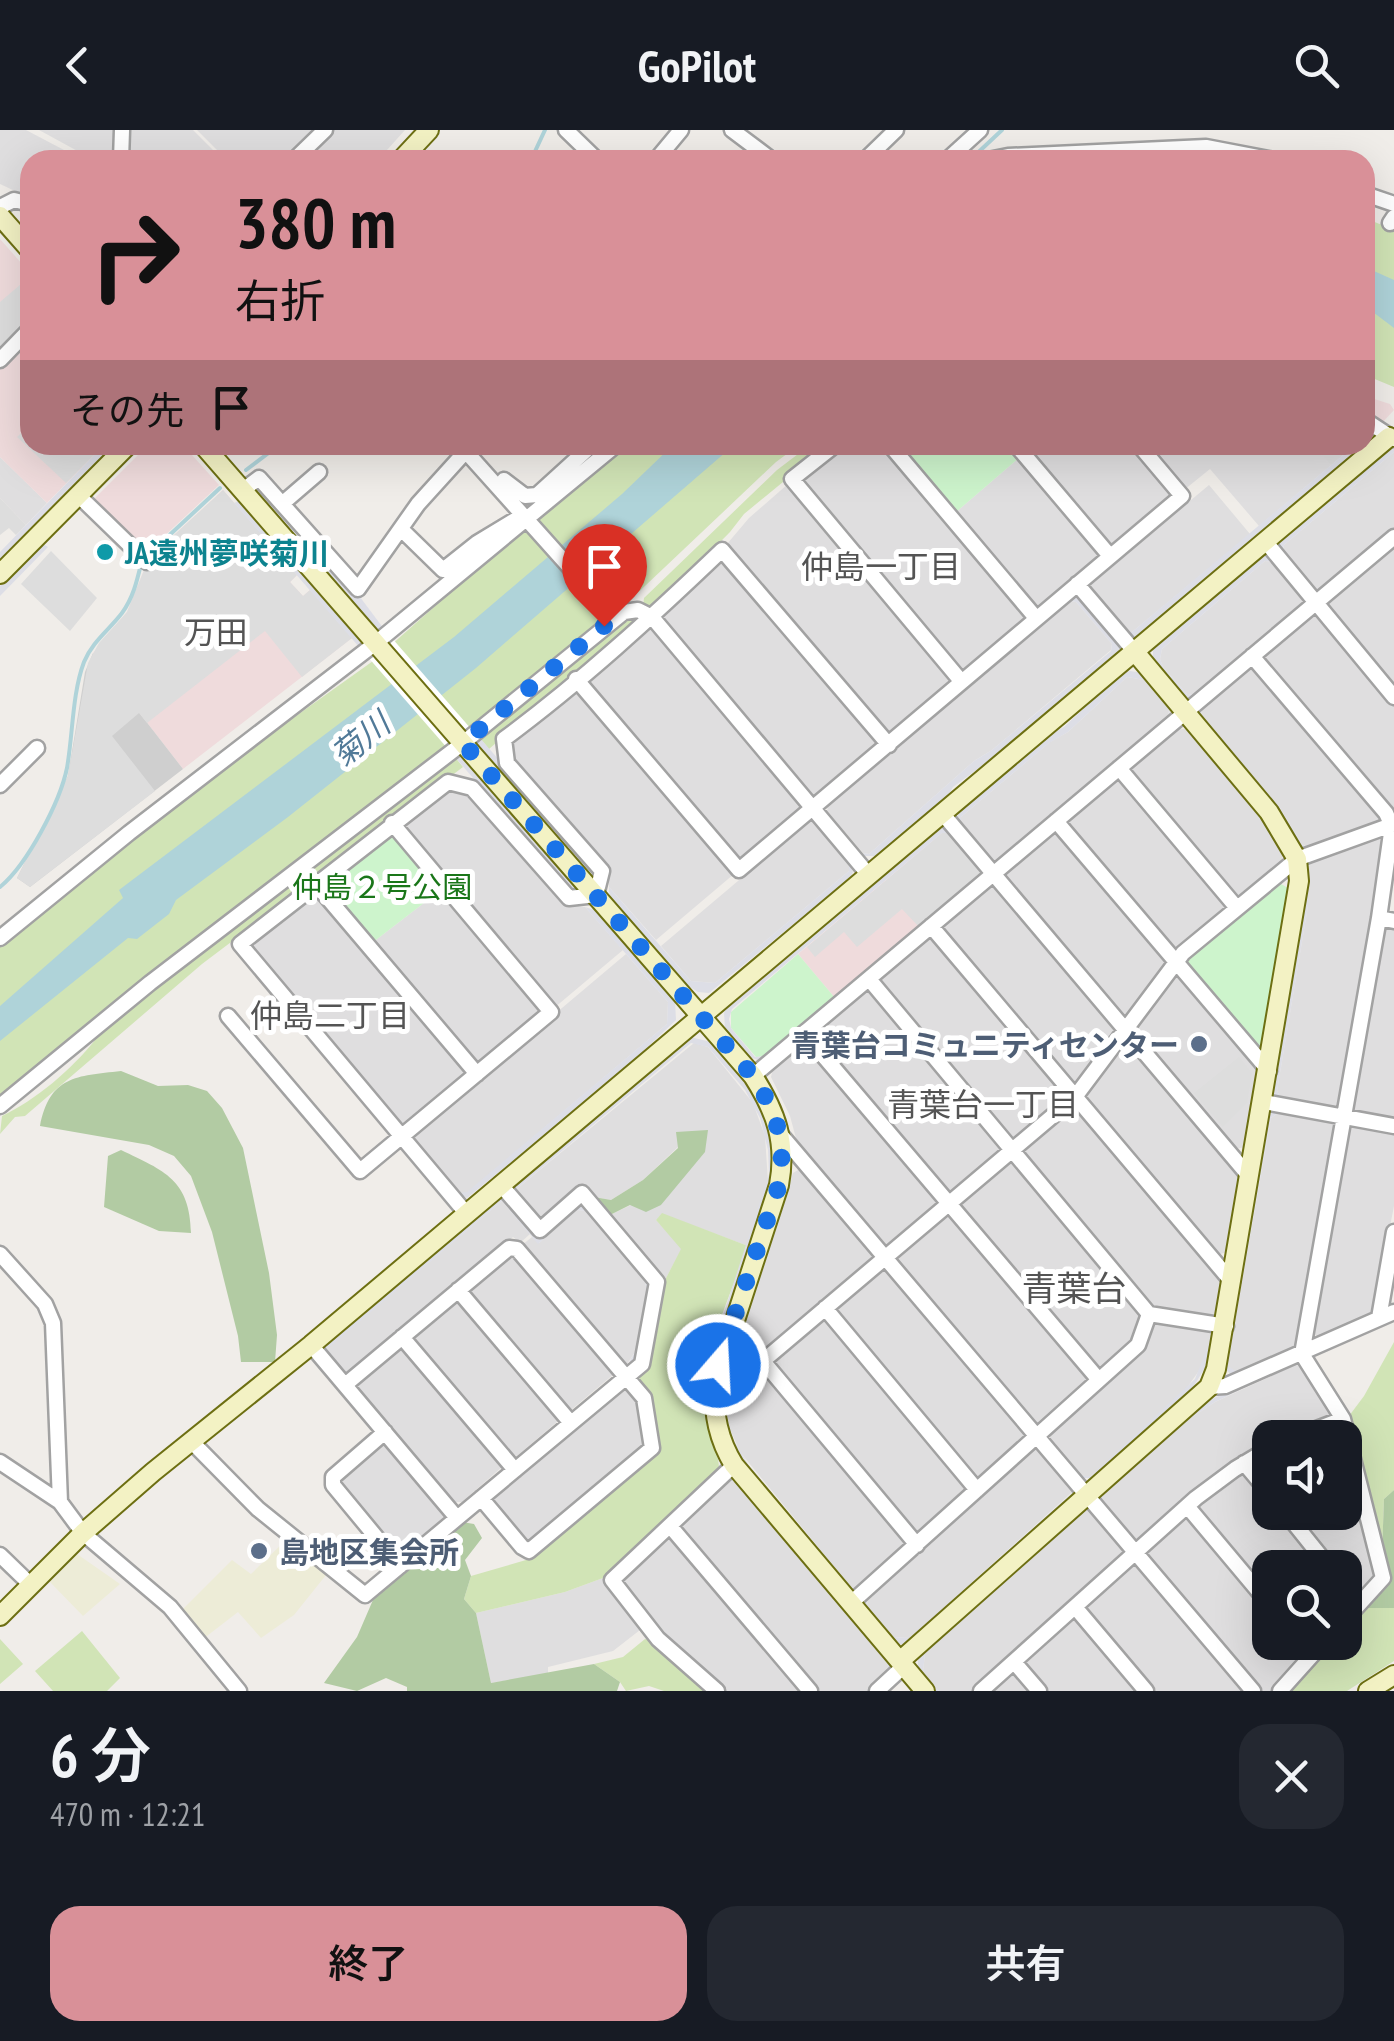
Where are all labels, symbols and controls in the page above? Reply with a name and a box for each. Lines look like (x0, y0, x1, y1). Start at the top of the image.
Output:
text: GoPilot (638, 36, 756, 94)
icon: back (50, 38, 105, 93)
icon: search (1289, 38, 1344, 93)
text: 380 m (235, 177, 396, 267)
icon: right (70, 190, 200, 320)
text: 右折 (235, 271, 325, 329)
icon: arrive (204, 380, 259, 435)
text: その先 (70, 385, 184, 434)
pin (562, 524, 647, 627)
place label: JA遠州夢咲菊川 (124, 533, 329, 572)
icon: arrive (577, 539, 632, 594)
marker: JA遠州夢咲菊川 (94, 541, 116, 563)
district label: 仲島一丁目 (801, 545, 961, 587)
district label: 万田 (184, 611, 248, 653)
water label: 菊川 (322, 701, 400, 775)
park label: 仲島２号公園 (292, 867, 472, 906)
district label: 仲島二丁目 (250, 994, 410, 1036)
place label: 青葉台コミュニティセンター (791, 1025, 1179, 1064)
marker: 青葉台コミュニティセンター (1188, 1033, 1210, 1055)
district label: 青葉台一丁目 (887, 1083, 1079, 1125)
district label: 青葉台 (1021, 1265, 1127, 1311)
position arrow (666, 1313, 770, 1417)
map controls (1252, 1420, 1362, 1660)
button: sound (1252, 1420, 1362, 1530)
place label: 島地区集会所 (279, 1532, 459, 1571)
marker: 島地区集会所 (248, 1540, 270, 1562)
button: search (1252, 1550, 1362, 1660)
text: 6 分 (50, 1716, 151, 1794)
button: close (1239, 1724, 1344, 1829)
text: 470 m · 12:21 (50, 1793, 205, 1835)
button: 終了 (50, 1906, 687, 2021)
button: 共有 (707, 1906, 1344, 2021)

